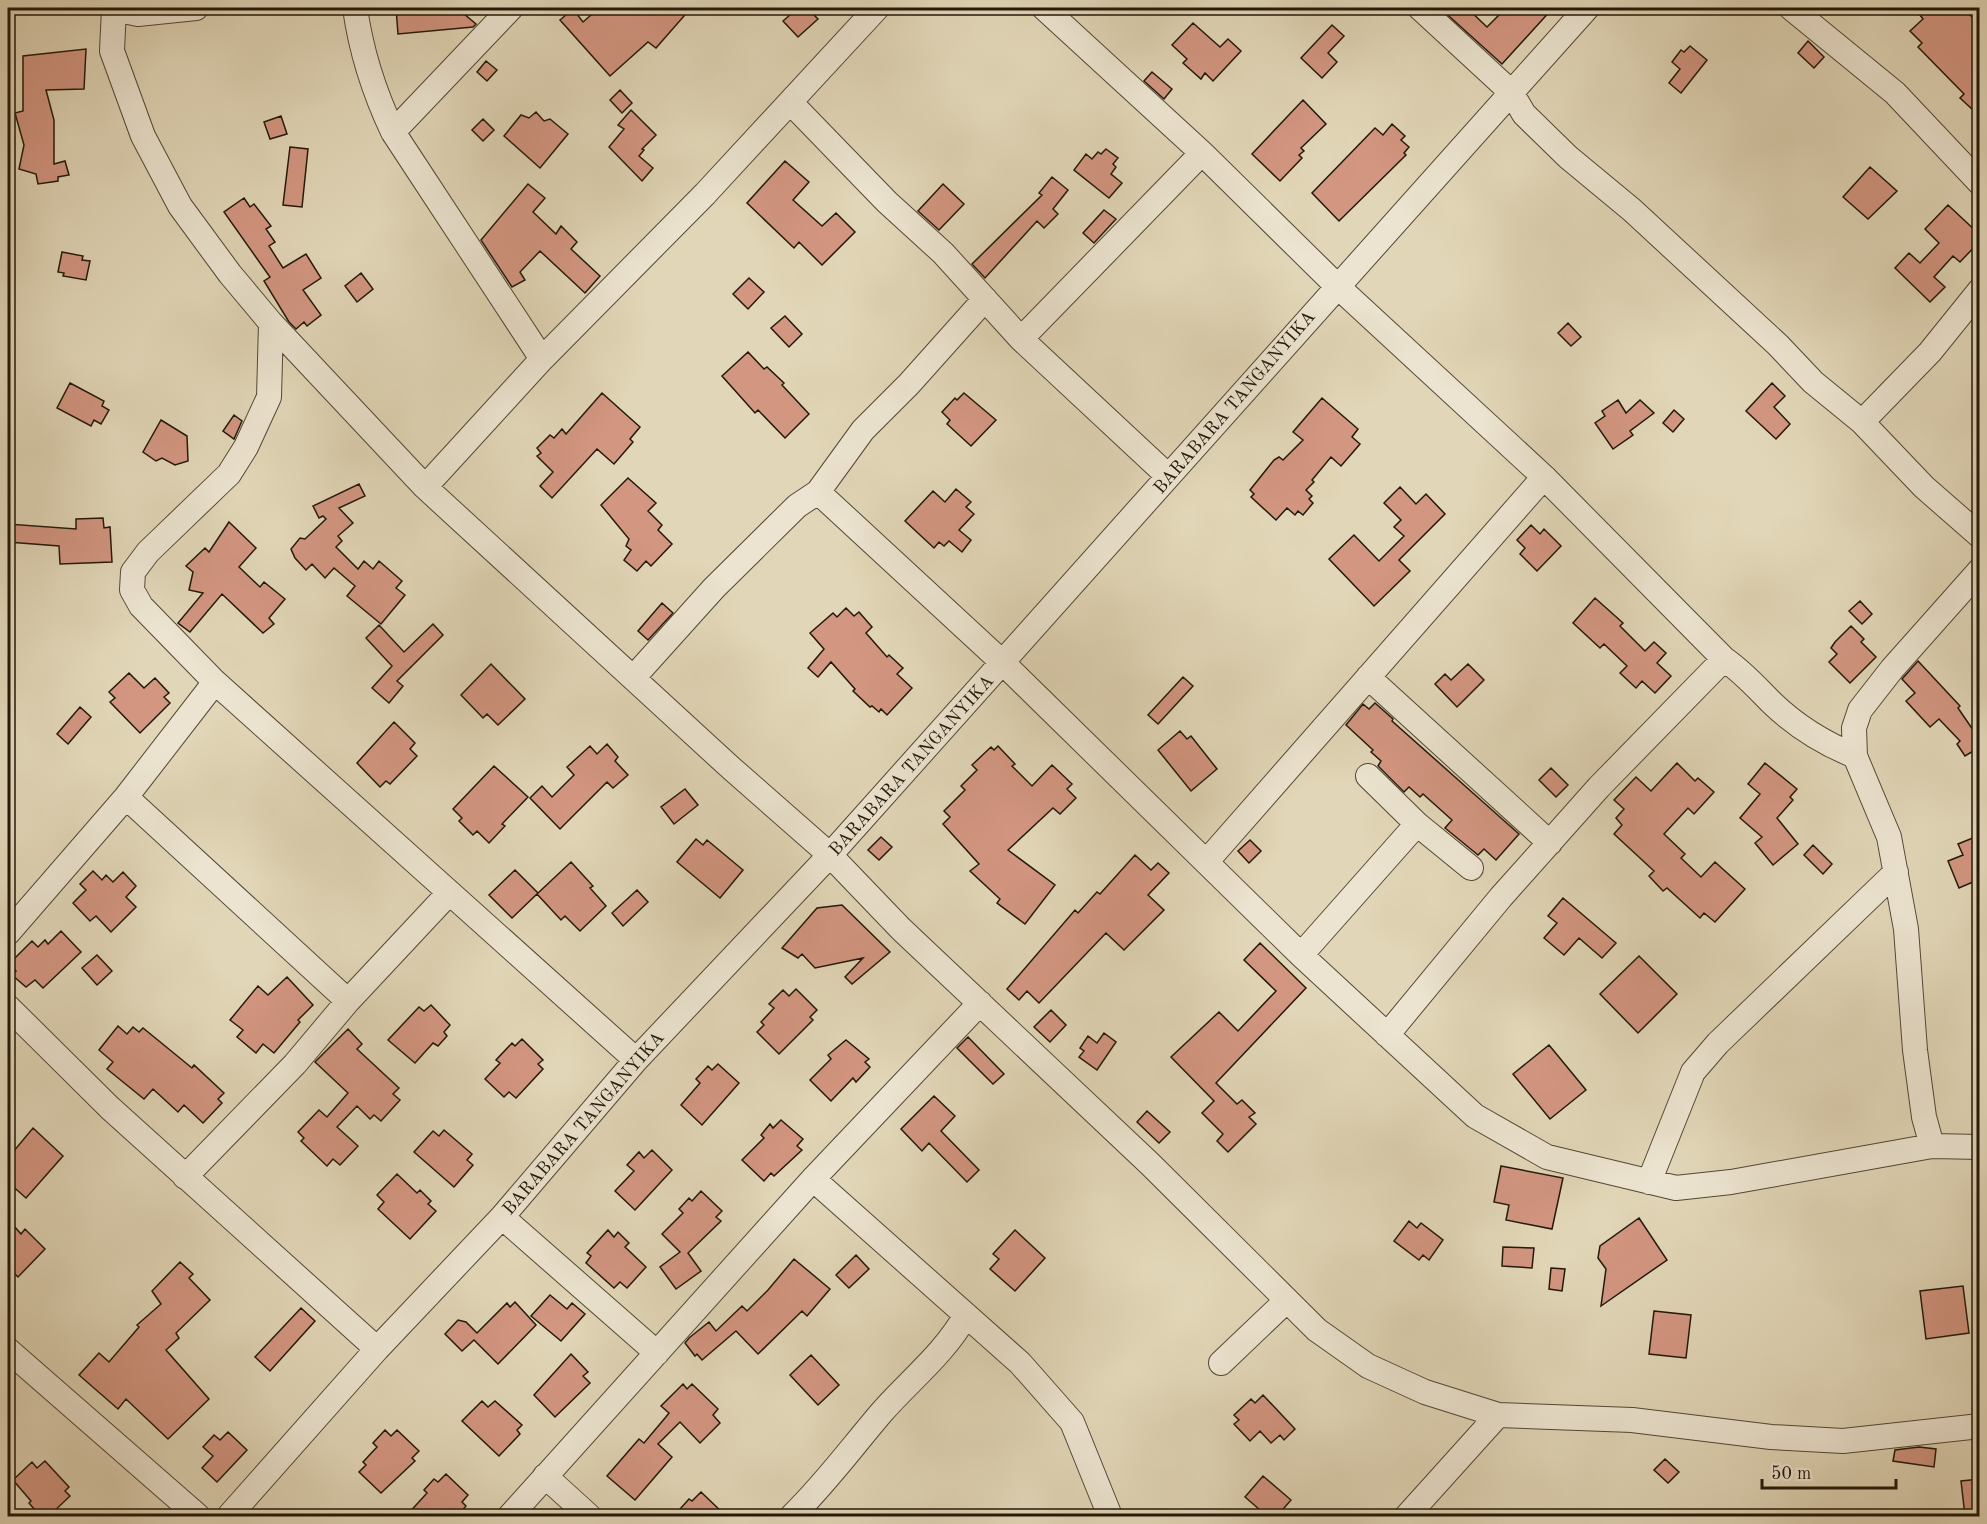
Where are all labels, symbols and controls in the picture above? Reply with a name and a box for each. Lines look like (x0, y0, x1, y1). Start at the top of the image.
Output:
street label: BARABARA TANGANYIKA (1151, 308, 1319, 498)
street label: BARABARA TANGANYIKA (826, 672, 997, 859)
street label: BARABARA TANGANYIKA (500, 1029, 668, 1219)
scale bar (1762, 1452, 1896, 1490)
text: 50 m (1771, 1465, 1811, 1483)

